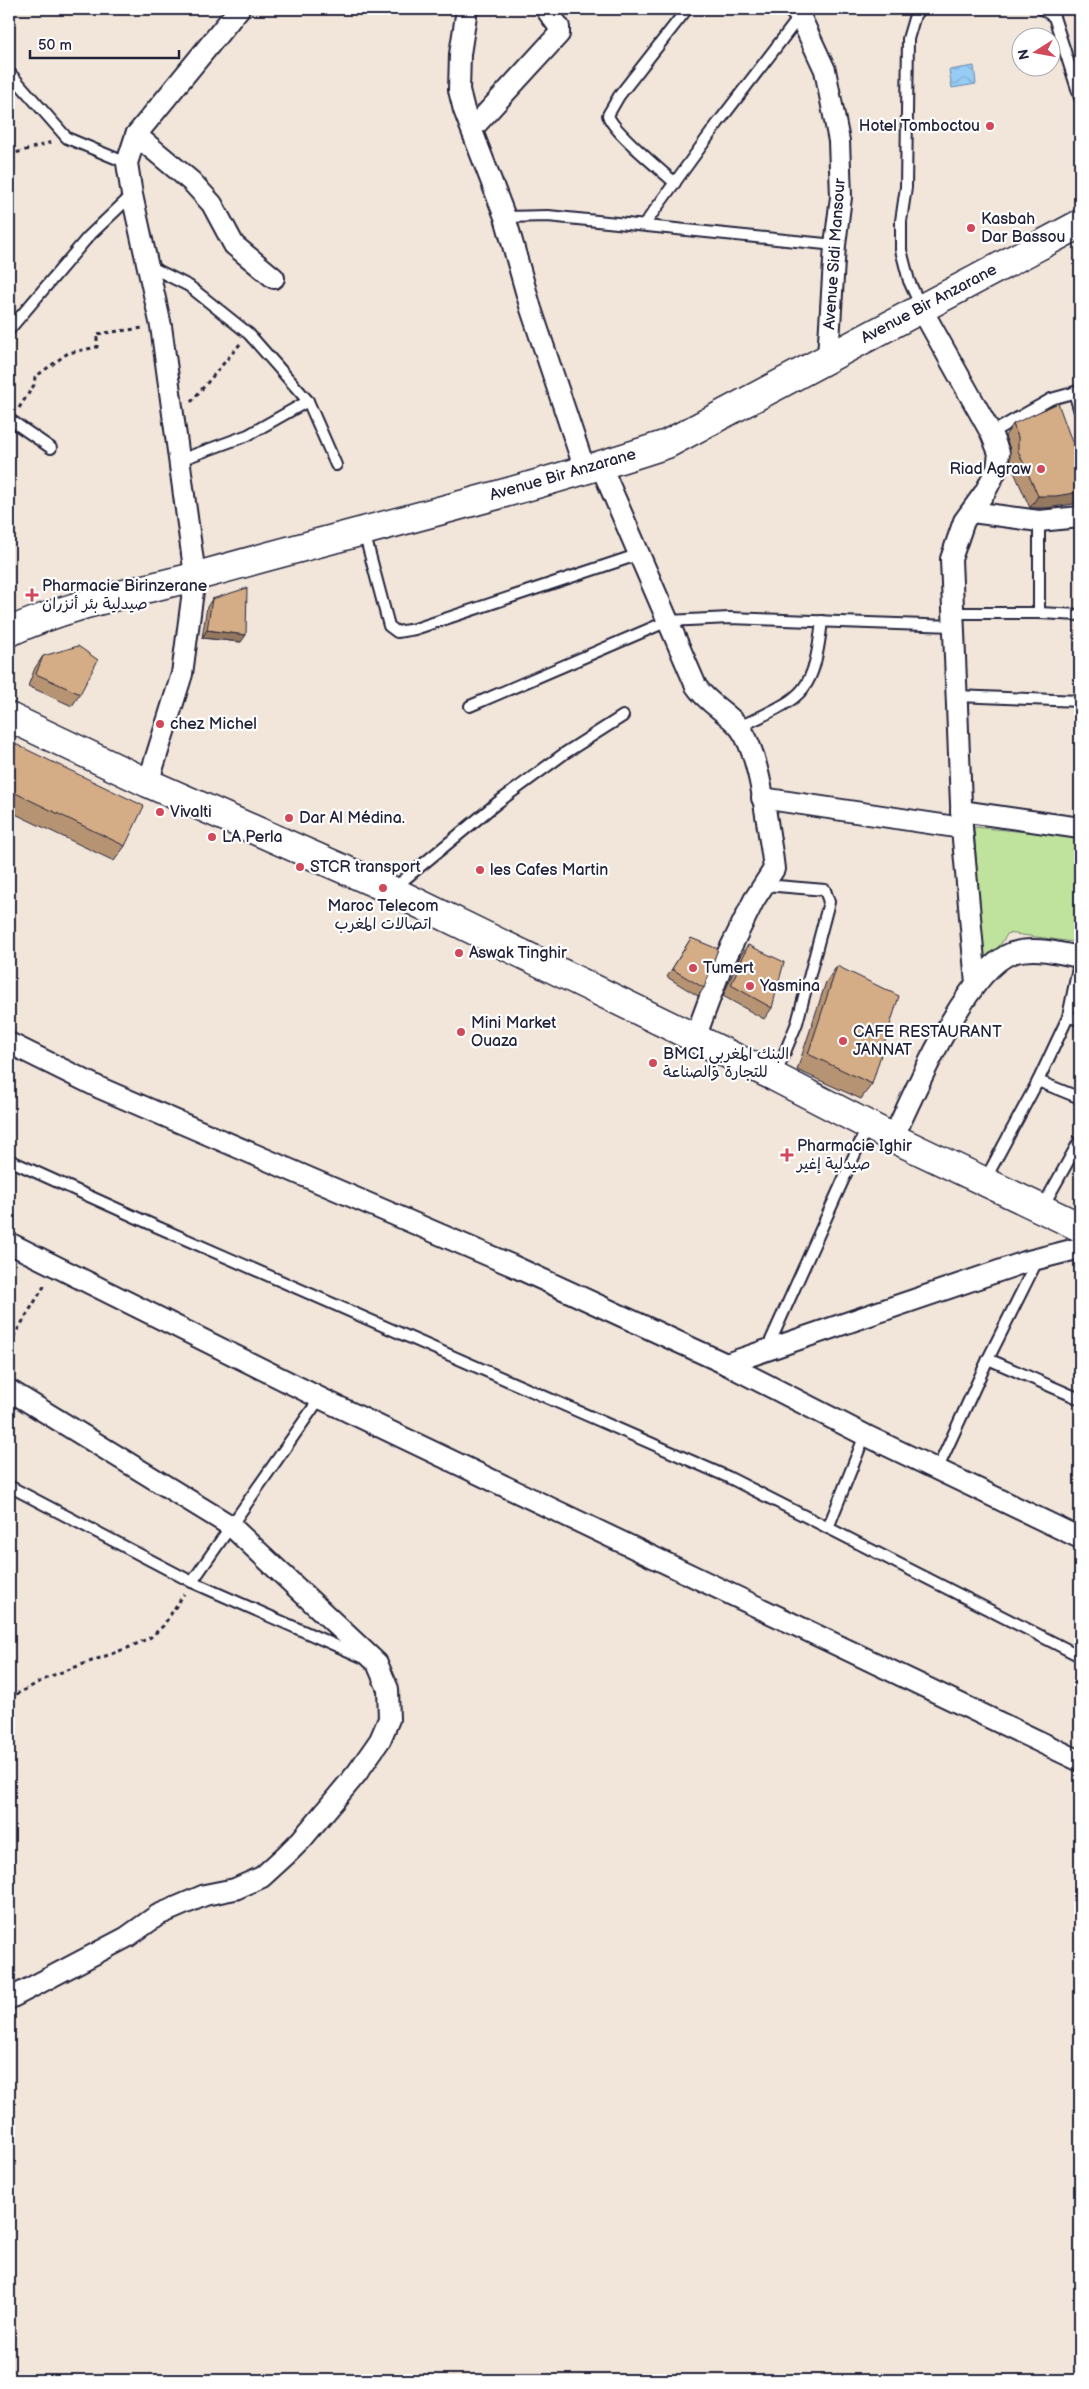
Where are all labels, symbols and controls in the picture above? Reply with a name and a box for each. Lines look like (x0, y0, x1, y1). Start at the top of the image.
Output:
scale bar (30, 28, 179, 60)
north arrow (1012, 28, 1062, 78)
text: 50 m (38, 36, 72, 55)
text: N (1014, 48, 1033, 61)
place label: Hotel Tomboctou (859, 117, 980, 136)
marker: Hotel Tomboctou (984, 120, 996, 132)
street label: Avenue Sidi Mansour (820, 177, 850, 330)
place label: Kasbah Dar Bassou (981, 210, 1065, 247)
marker: Kasbah Dar Bassou (965, 222, 977, 234)
street label: Avenue Bir Anzarane (858, 260, 1001, 348)
street label: Avenue Bir Anzarane (488, 445, 639, 505)
place label: Riad Agraw (949, 460, 1031, 479)
marker: Riad Agraw (1035, 463, 1047, 475)
place label: Pharmacie Birinzerane صيدلية بئر أنزران (42, 577, 208, 614)
marker: Pharmacie Birinzerane صيدلية بئر أنزران (26, 589, 38, 601)
place label: chez Michel (170, 715, 257, 734)
marker: chez Michel (154, 718, 166, 730)
place label: Vivalti (170, 803, 212, 822)
marker: Vivalti (154, 806, 166, 818)
place label: Dar Al Médina. (299, 809, 405, 828)
marker: Dar Al Médina. (283, 812, 295, 824)
place label: LA Perla (222, 828, 283, 847)
marker: LA Perla (206, 831, 218, 843)
place label: STCR transport (310, 858, 421, 877)
marker: STCR transport (294, 861, 306, 873)
place label: les Cafes Martin (490, 861, 608, 880)
marker: les Cafes Martin (474, 864, 486, 876)
marker: Maroc Telecom اتصالات المغرب (377, 882, 389, 894)
place label: Maroc Telecom اتصالات المغرب (328, 897, 438, 934)
place label: Aswak Tinghir (469, 944, 567, 963)
marker: Aswak Tinghir (453, 947, 465, 959)
place label: Tumert (703, 959, 754, 978)
marker: Tumert (687, 962, 699, 974)
place label: Yasmina (759, 977, 820, 996)
marker: Yasmina (744, 980, 756, 992)
place label: Mini Market Ouaza (471, 1014, 556, 1051)
place label: CAFE RESTAURANT JANNAT (853, 1023, 1002, 1060)
marker: Mini Market Ouaza (455, 1026, 467, 1038)
marker: CAFE RESTAURANT JANNAT (837, 1035, 849, 1047)
place label: BMCI البنك المغربي للتجارة والصناعة (663, 1045, 789, 1082)
marker: BMCI البنك المغربي للتجارة والصناعة (647, 1057, 659, 1069)
place label: Pharmacie Ighir صيدلية إغير (795, 1137, 912, 1174)
marker: Pharmacie Ighir صيدلية إغير (781, 1149, 793, 1161)

